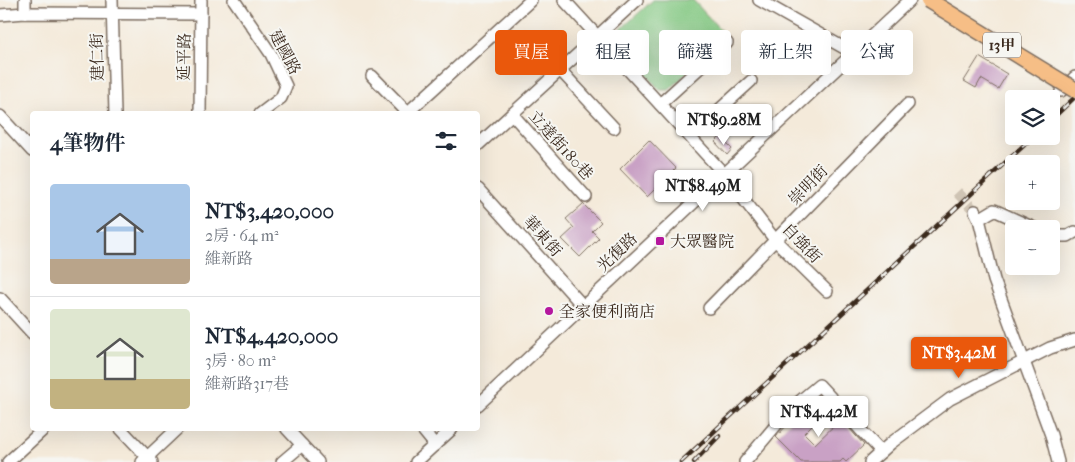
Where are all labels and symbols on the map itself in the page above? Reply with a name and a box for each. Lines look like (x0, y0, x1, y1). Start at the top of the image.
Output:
street label: 建國路 (265, 26, 305, 78)
road number: 13甲 (983, 32, 1021, 58)
street label: 建仁街 (87, 33, 107, 81)
street label: 延平路 (174, 33, 194, 81)
pin: NT$9.28M (672, 104, 776, 146)
street label: 立達街180巷 (525, 106, 597, 184)
street label: 崇明街 (784, 161, 832, 209)
pin: NT$8.49M (651, 170, 755, 212)
street label: 華東街 (520, 212, 566, 260)
street label: 自強街 (778, 219, 826, 267)
street label: 光復路 (593, 229, 641, 275)
place label: 大眾醫院 (670, 232, 734, 251)
marker: 大眾醫院 (654, 235, 666, 247)
place label: 全家便利商店 (559, 302, 655, 321)
marker: 全家便利商店 (543, 305, 555, 317)
pin: NT$3.42M (907, 336, 1011, 379)
pin: NT$4.42M (767, 396, 871, 438)

